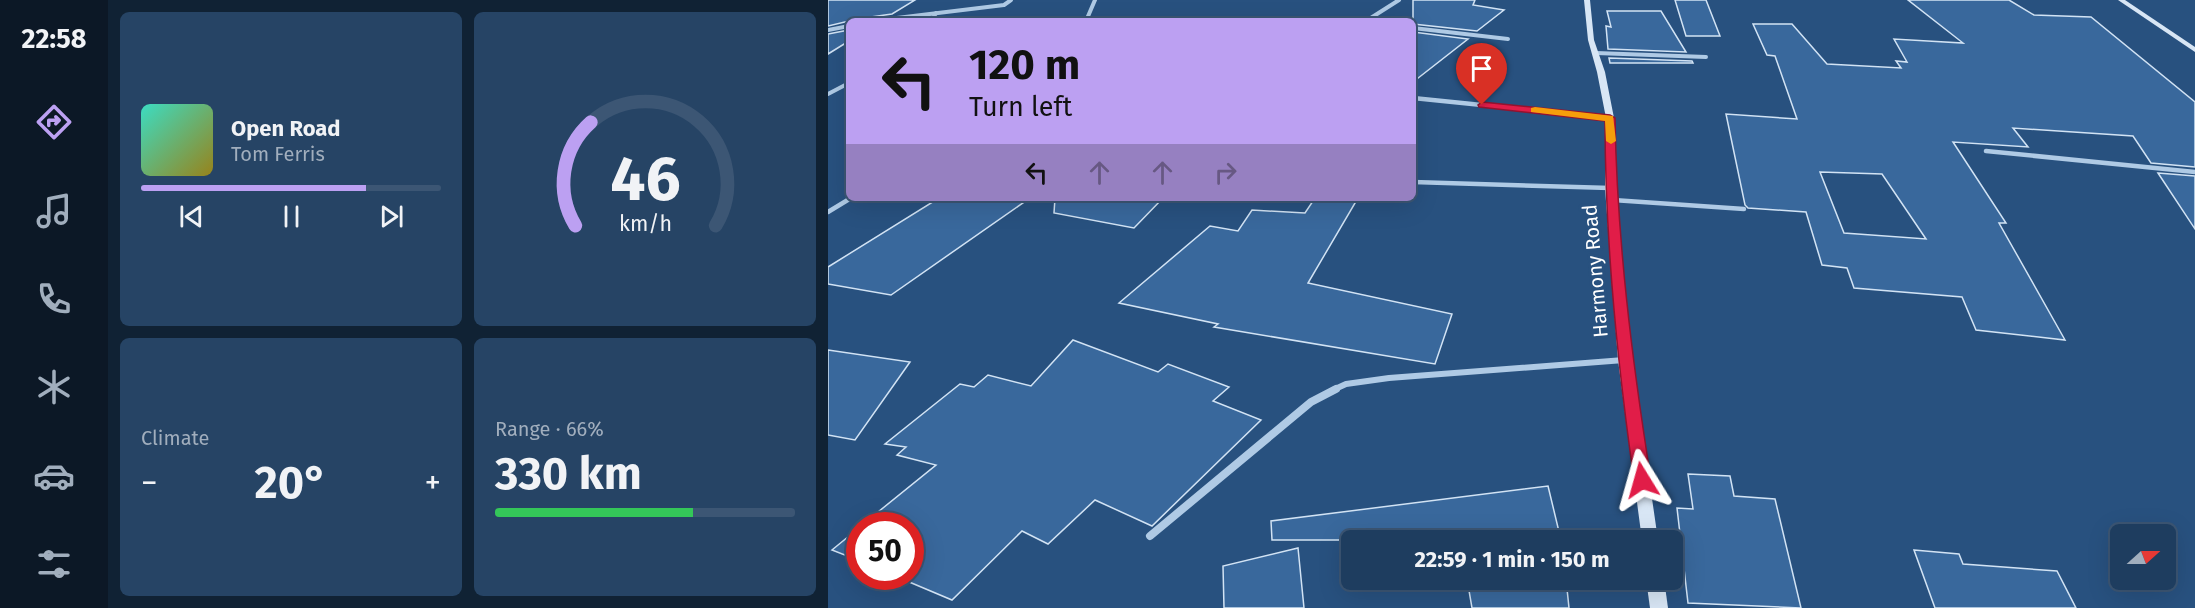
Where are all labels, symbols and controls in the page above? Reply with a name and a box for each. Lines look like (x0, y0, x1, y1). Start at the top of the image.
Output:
text: 22:58 (22, 23, 86, 55)
text: 120 m (969, 40, 1080, 90)
icon: left (870, 42, 948, 120)
pin (1456, 43, 1507, 105)
icon: arrive (1465, 52, 1498, 85)
text: Turn left (969, 91, 1072, 123)
icon: directions (33, 101, 75, 143)
text: Open Road (231, 115, 341, 142)
text: Tom Ferris (231, 142, 325, 166)
text: 46 (610, 142, 680, 217)
icon: left (1020, 156, 1053, 189)
icon: ahead (1083, 156, 1116, 189)
icon: ahead (1146, 156, 1179, 189)
icon: right (1209, 156, 1242, 189)
icon: music (33, 190, 75, 232)
icon: previous (175, 200, 208, 233)
icon: pause (275, 200, 308, 233)
icon: next (375, 200, 408, 233)
street label: Harmony Road (1577, 203, 1613, 339)
text: km/h (618, 211, 672, 237)
icon: phone (33, 278, 75, 320)
icon: climate (33, 366, 75, 408)
text: Range · 66% (495, 417, 604, 441)
text: Climate (141, 426, 209, 450)
text: 330 km (495, 447, 642, 501)
position arrow (1610, 448, 1674, 512)
icon: car (33, 455, 75, 497)
text: 20° (254, 456, 328, 510)
text: − (141, 463, 158, 503)
text: + (425, 463, 441, 503)
speed limit sign: 50 (846, 512, 924, 590)
north arrow (2110, 524, 2176, 590)
map controls (2110, 524, 2176, 590)
icon: filters (33, 543, 75, 585)
text: 22:59 · 1 min · 150 m (1415, 546, 1610, 573)

